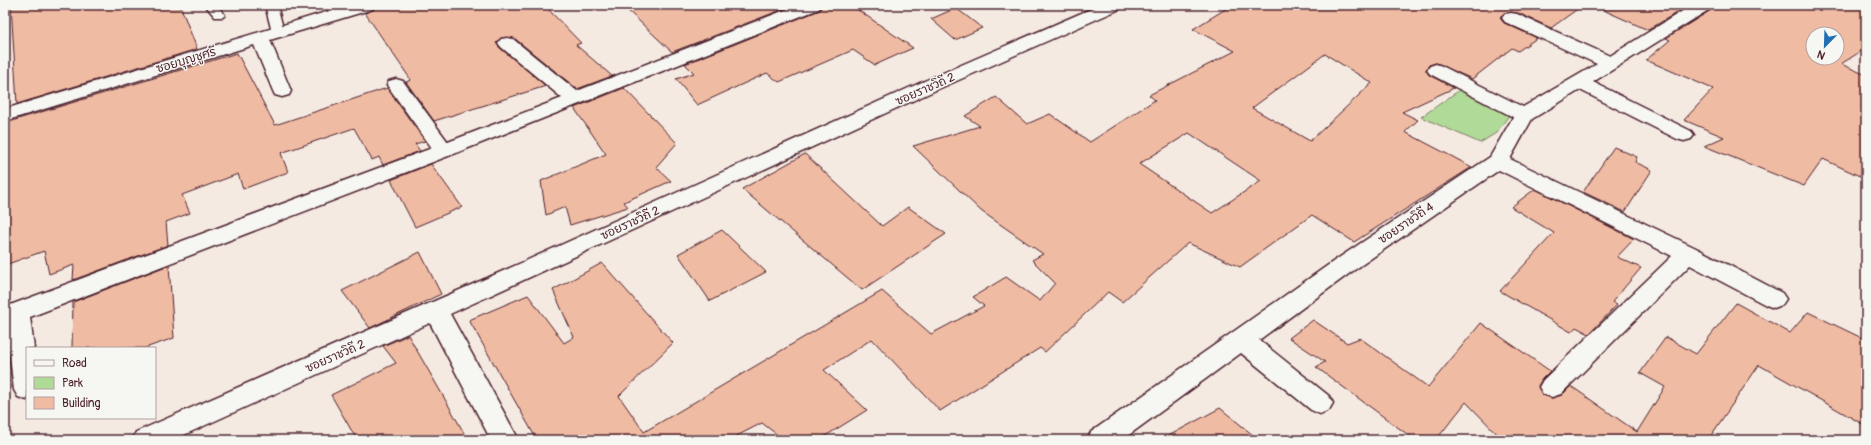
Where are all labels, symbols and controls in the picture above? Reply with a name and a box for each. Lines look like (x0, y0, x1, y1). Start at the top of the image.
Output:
north arrow (1805, 26, 1845, 66)
street label: ซอยบุญชูศรี (154, 44, 219, 78)
text: N (1815, 47, 1827, 62)
street label: ซอยราชวิถี 2 (893, 70, 957, 109)
street label: ซอยราชวิถี 4 (1376, 199, 1437, 247)
street label: ซอยราชวิถี 2 (598, 203, 662, 244)
street label: ซอยราชวิถี 2 (303, 337, 367, 376)
legend (26, 347, 156, 419)
text: Road (62, 356, 87, 371)
text: Park (62, 376, 83, 391)
text: Building (62, 396, 101, 411)

